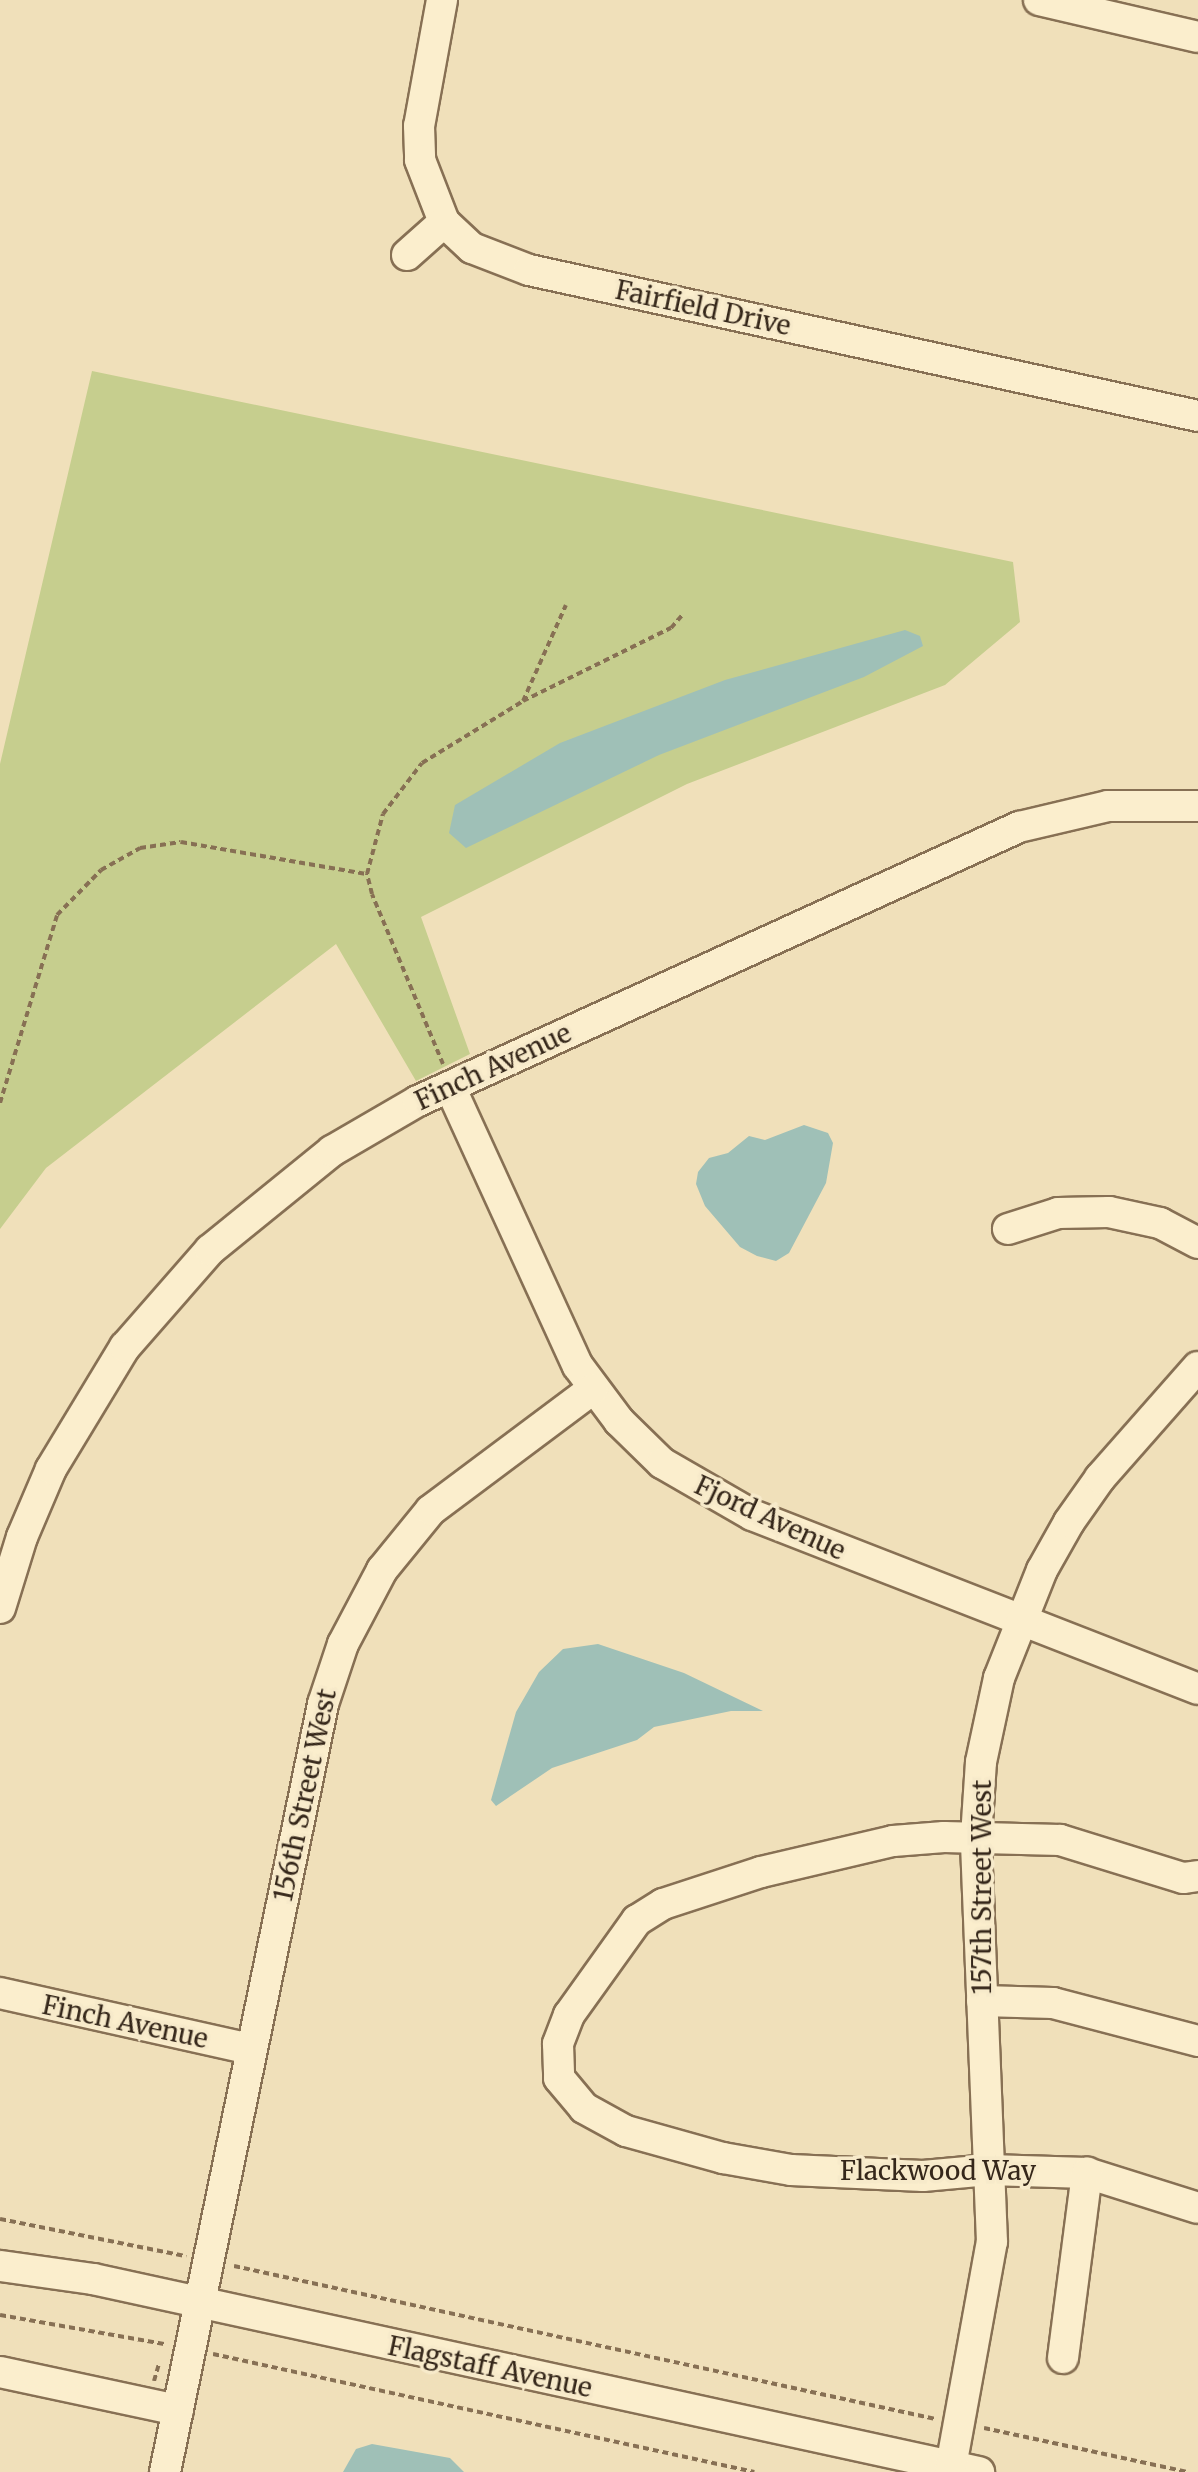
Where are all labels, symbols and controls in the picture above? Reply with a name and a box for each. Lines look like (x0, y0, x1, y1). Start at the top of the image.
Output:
street label: Fairfield Drive (613, 274, 793, 342)
street label: Finch Avenue (410, 1017, 576, 1117)
street label: Fjord Avenue (690, 1469, 850, 1567)
street label: 156th Street West (267, 1686, 343, 1904)
street label: 157th Street West (966, 1780, 998, 1994)
street label: Finch Avenue (39, 1989, 211, 2055)
street label: Flackwood Way (840, 2155, 1036, 2187)
street label: Flagstaff Avenue (385, 2330, 595, 2404)

